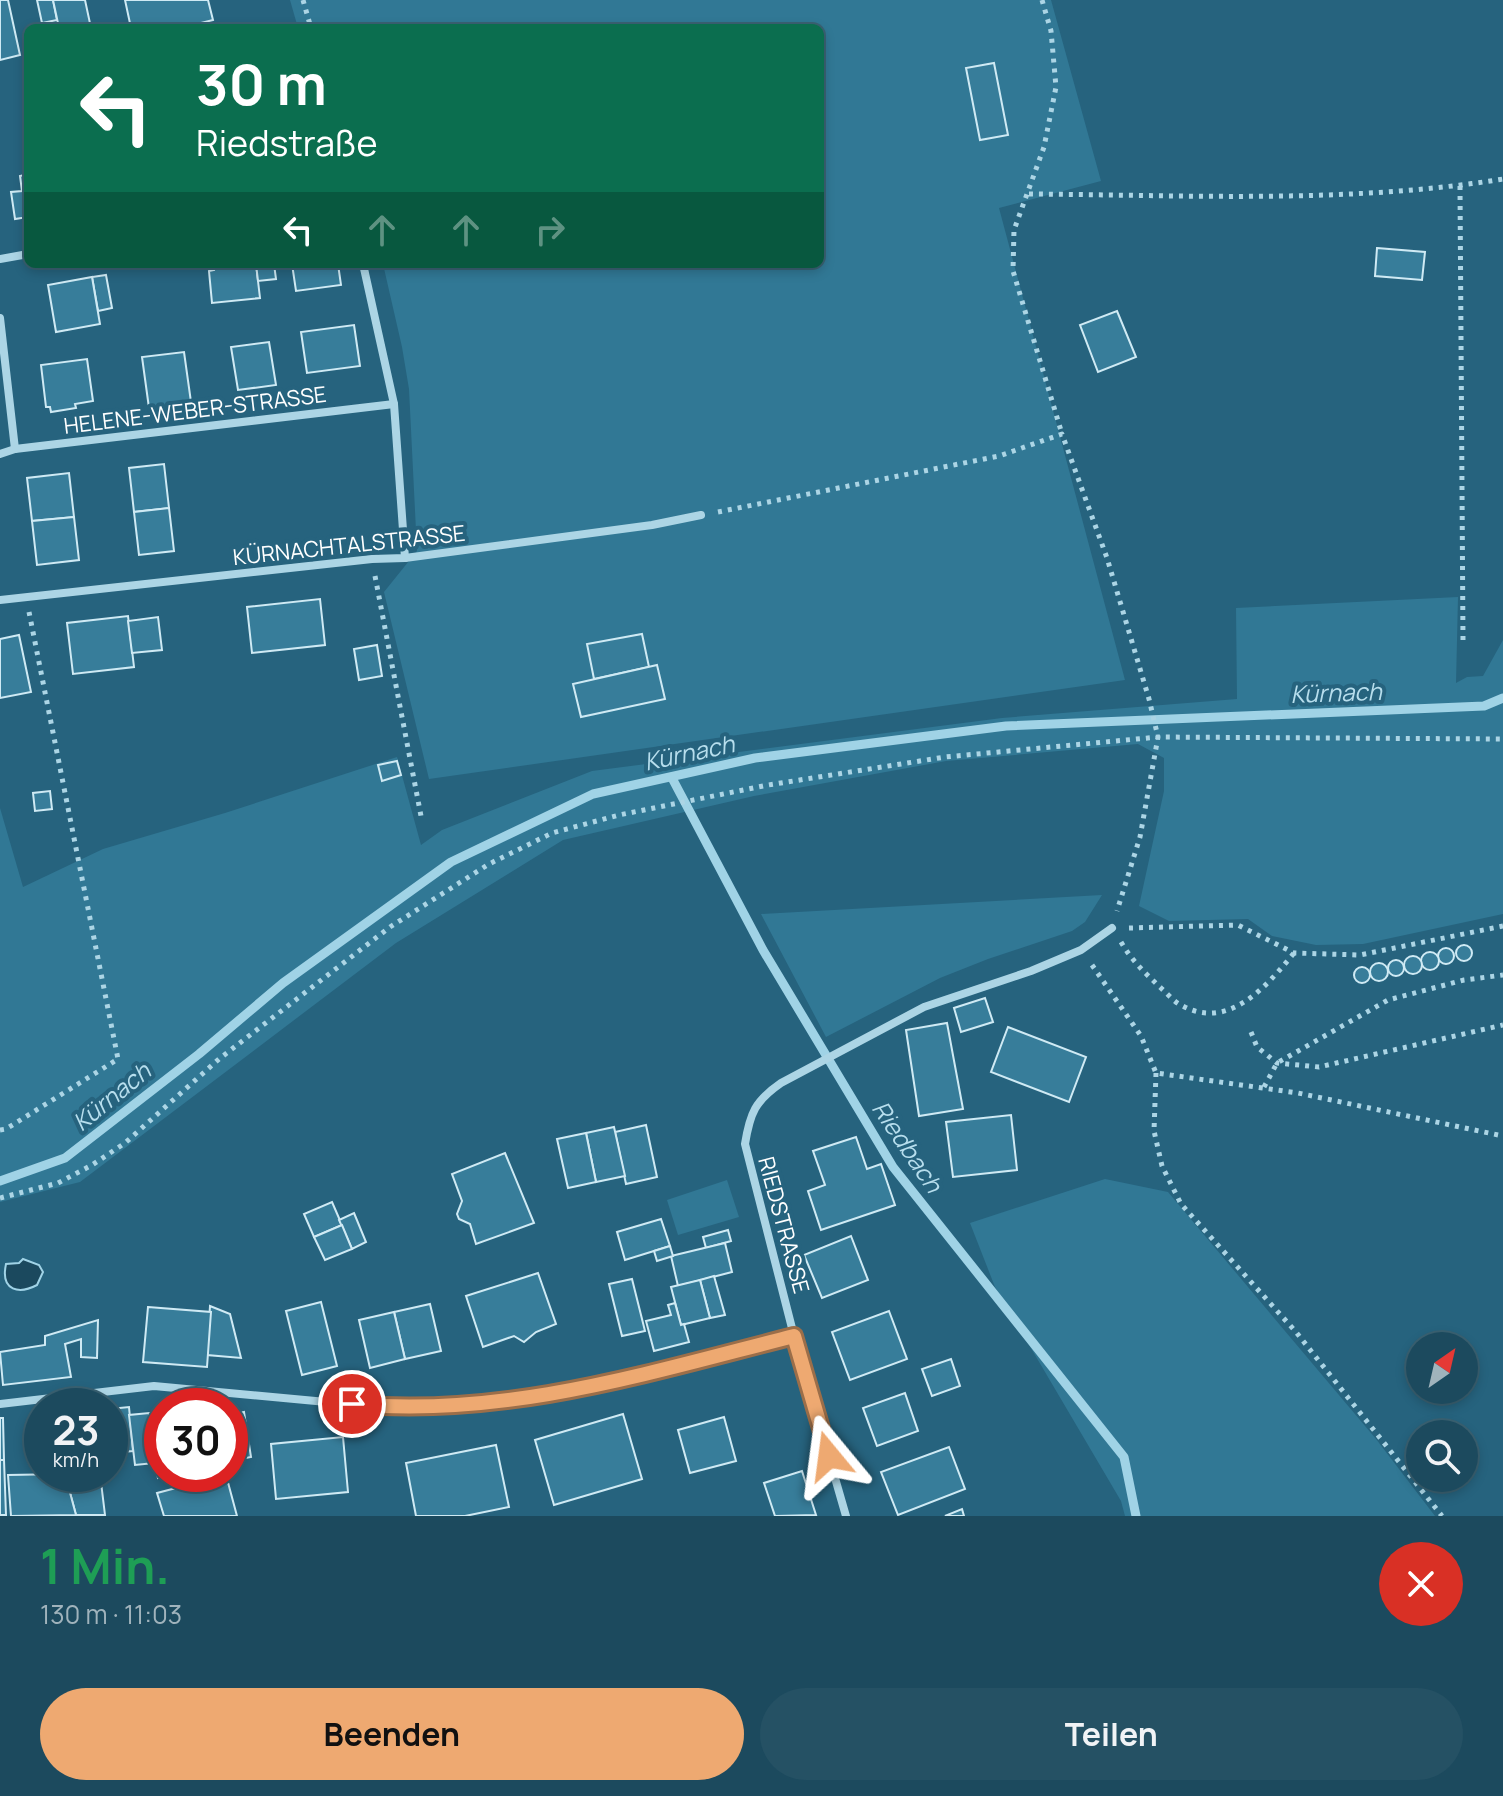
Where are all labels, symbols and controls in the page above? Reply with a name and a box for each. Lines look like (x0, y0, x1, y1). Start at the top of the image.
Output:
text: 30 m (196, 45, 327, 122)
icon: left (64, 56, 168, 160)
text: Riedstraße (196, 118, 378, 167)
icon: left (276, 208, 320, 252)
icon: ahead (360, 208, 404, 252)
icon: ahead (444, 208, 488, 252)
icon: right (528, 208, 572, 252)
street label: HELENE-WEBER-STRASSE (62, 379, 328, 441)
street label: KÜRNACHTALSTRASSE (231, 518, 467, 572)
water label: Kürnach (1290, 674, 1383, 710)
water label: Kürnach (641, 726, 738, 778)
water label: Kürnach (65, 1054, 157, 1138)
water label: Riedbach (865, 1094, 951, 1199)
street label: RIEDSTRASSE (751, 1153, 817, 1297)
north arrow (1406, 1332, 1478, 1404)
map controls (1406, 1332, 1478, 1492)
pin (318, 1370, 386, 1438)
icon: arrive (330, 1382, 374, 1426)
speed limit sign: 30 (144, 1388, 248, 1492)
text: 23 (52, 1402, 100, 1457)
position arrow (787, 1414, 871, 1498)
button: search (1406, 1420, 1478, 1492)
text: km/h (53, 1446, 99, 1473)
text: 1 Min. (40, 1533, 170, 1598)
button: close (1379, 1542, 1463, 1626)
text: 130 m · 11:03 (40, 1596, 182, 1632)
button: Beenden (40, 1688, 744, 1780)
button: Teilen (760, 1688, 1463, 1780)

